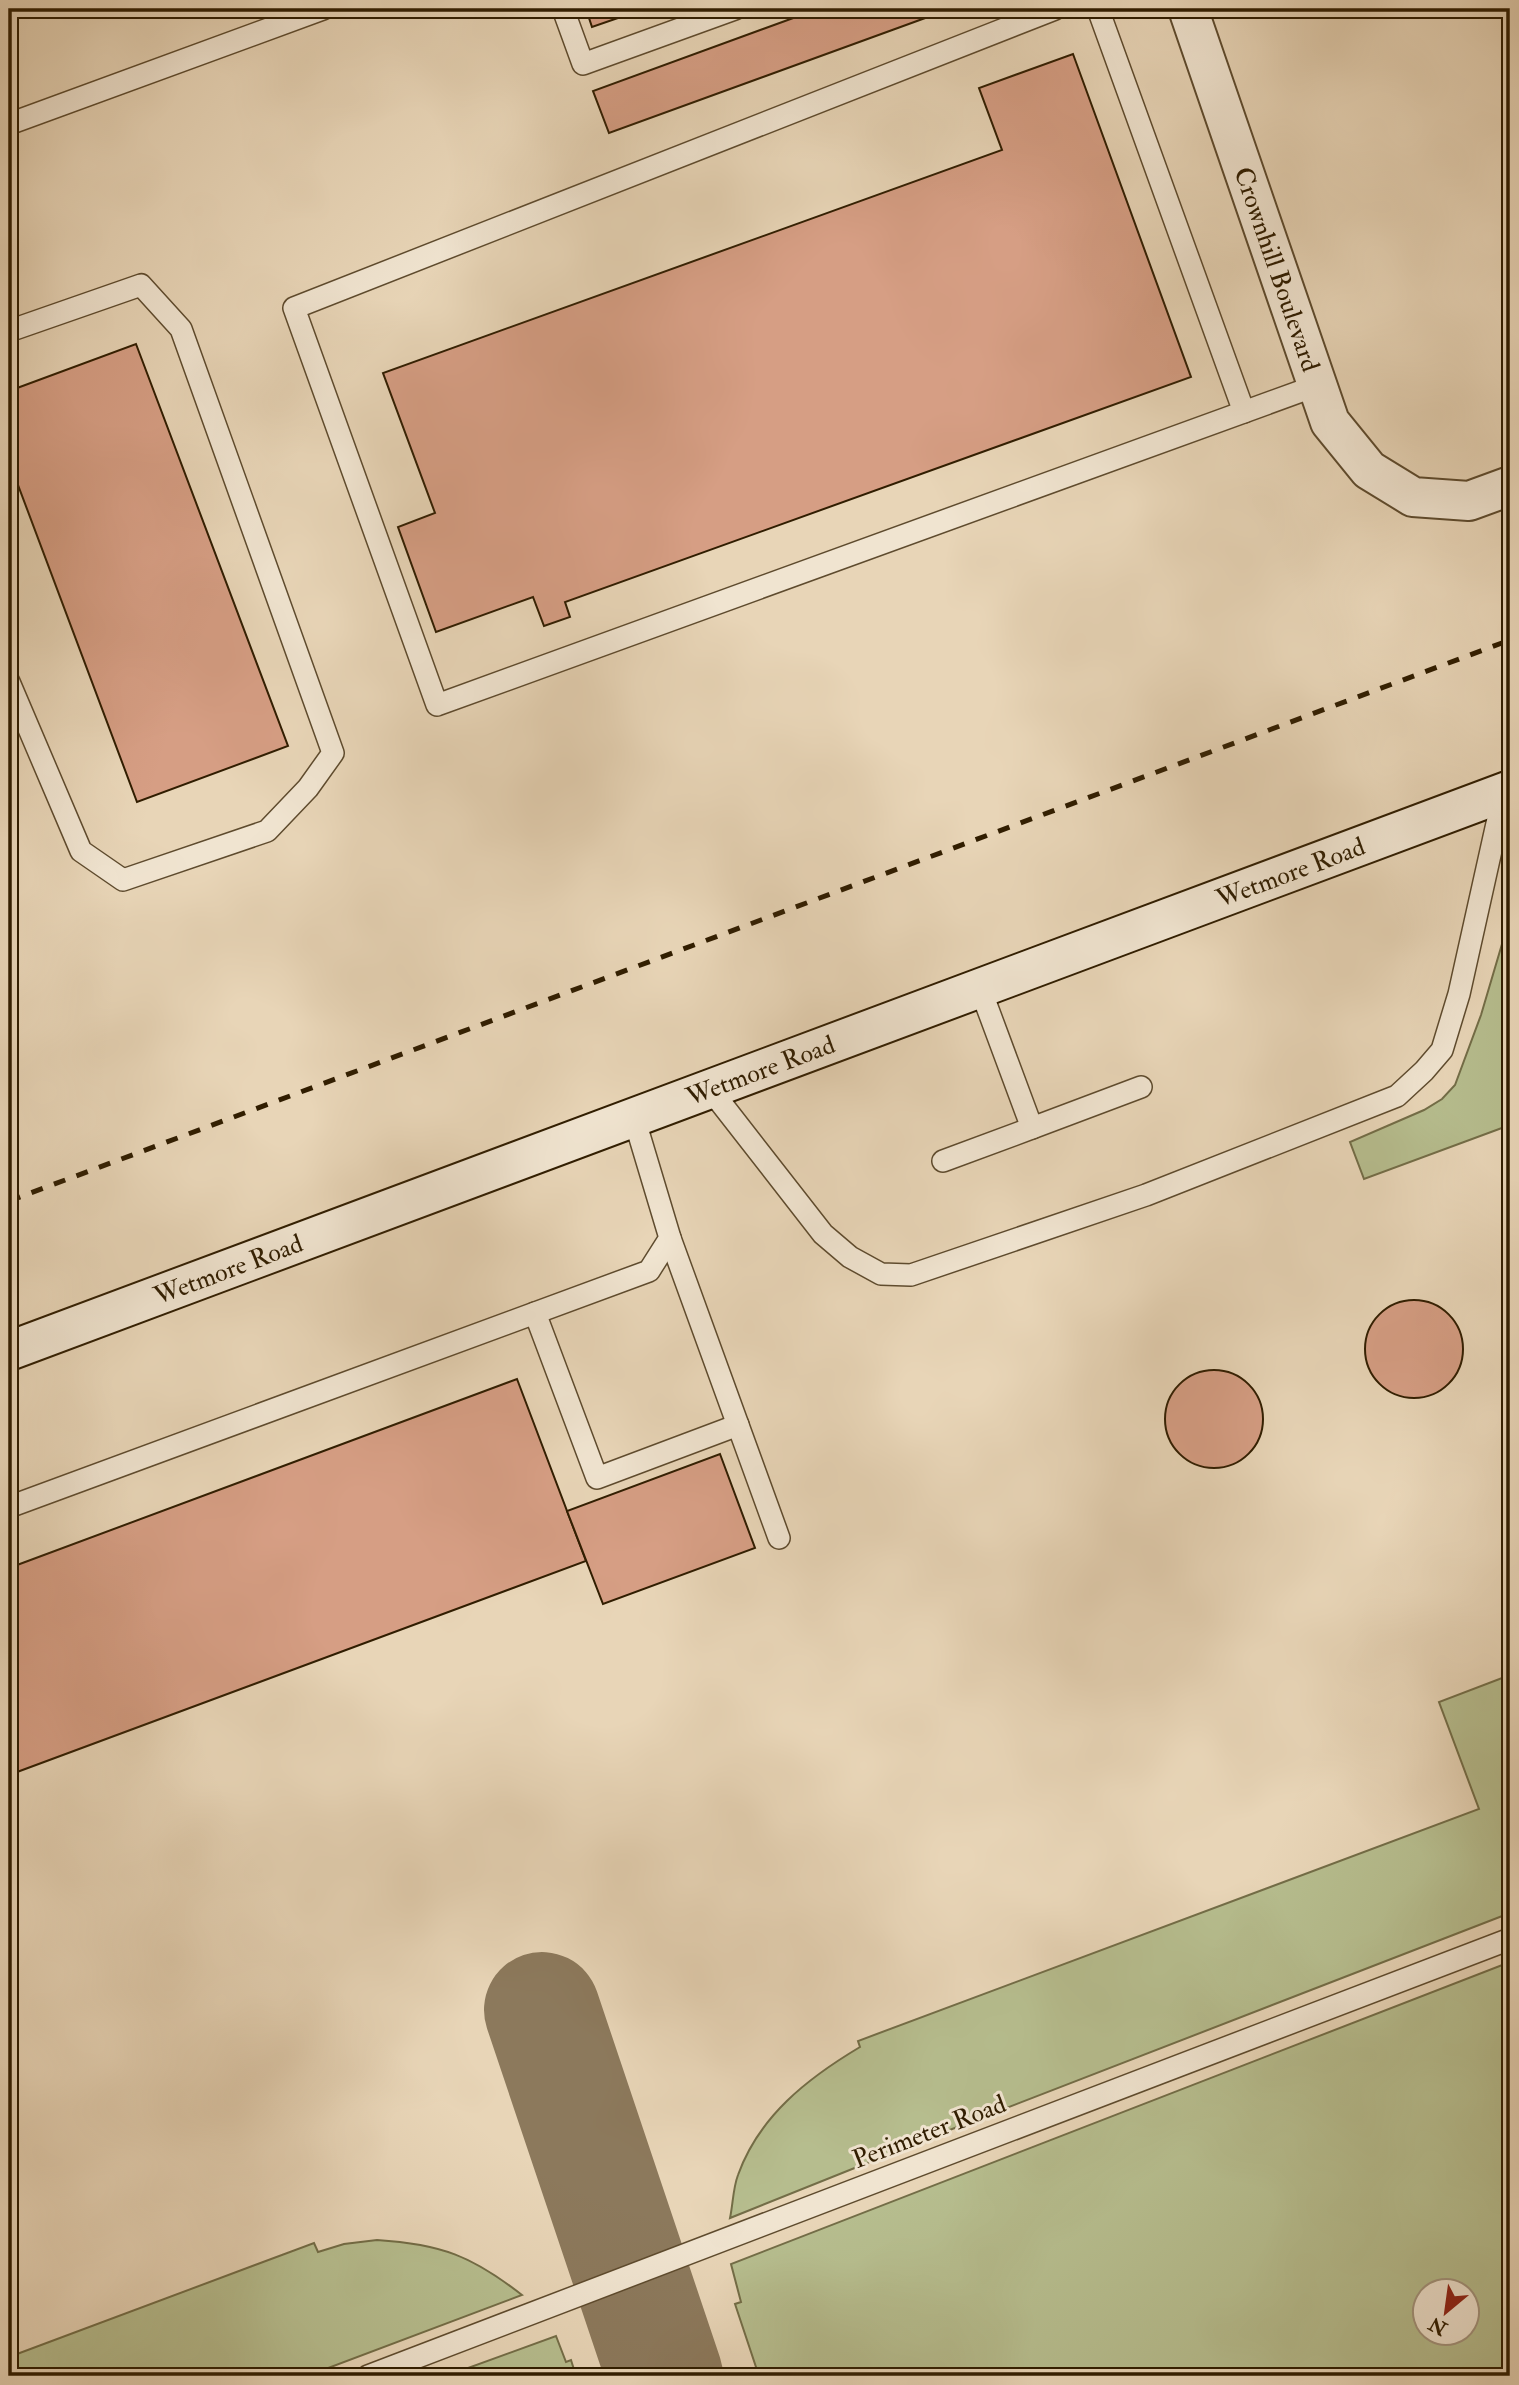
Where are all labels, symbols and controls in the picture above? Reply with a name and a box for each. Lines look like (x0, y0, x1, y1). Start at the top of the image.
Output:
street label: Crownhill Boulevard (1227, 163, 1326, 376)
street label: Wetmore Road (1211, 831, 1370, 916)
street label: Wetmore Road (681, 1029, 840, 1114)
street label: Wetmore Road (149, 1228, 308, 1313)
street label: Perimeter Road (848, 2088, 1011, 2176)
north arrow (1410, 2276, 1480, 2346)
text: N (1424, 2311, 1452, 2341)

